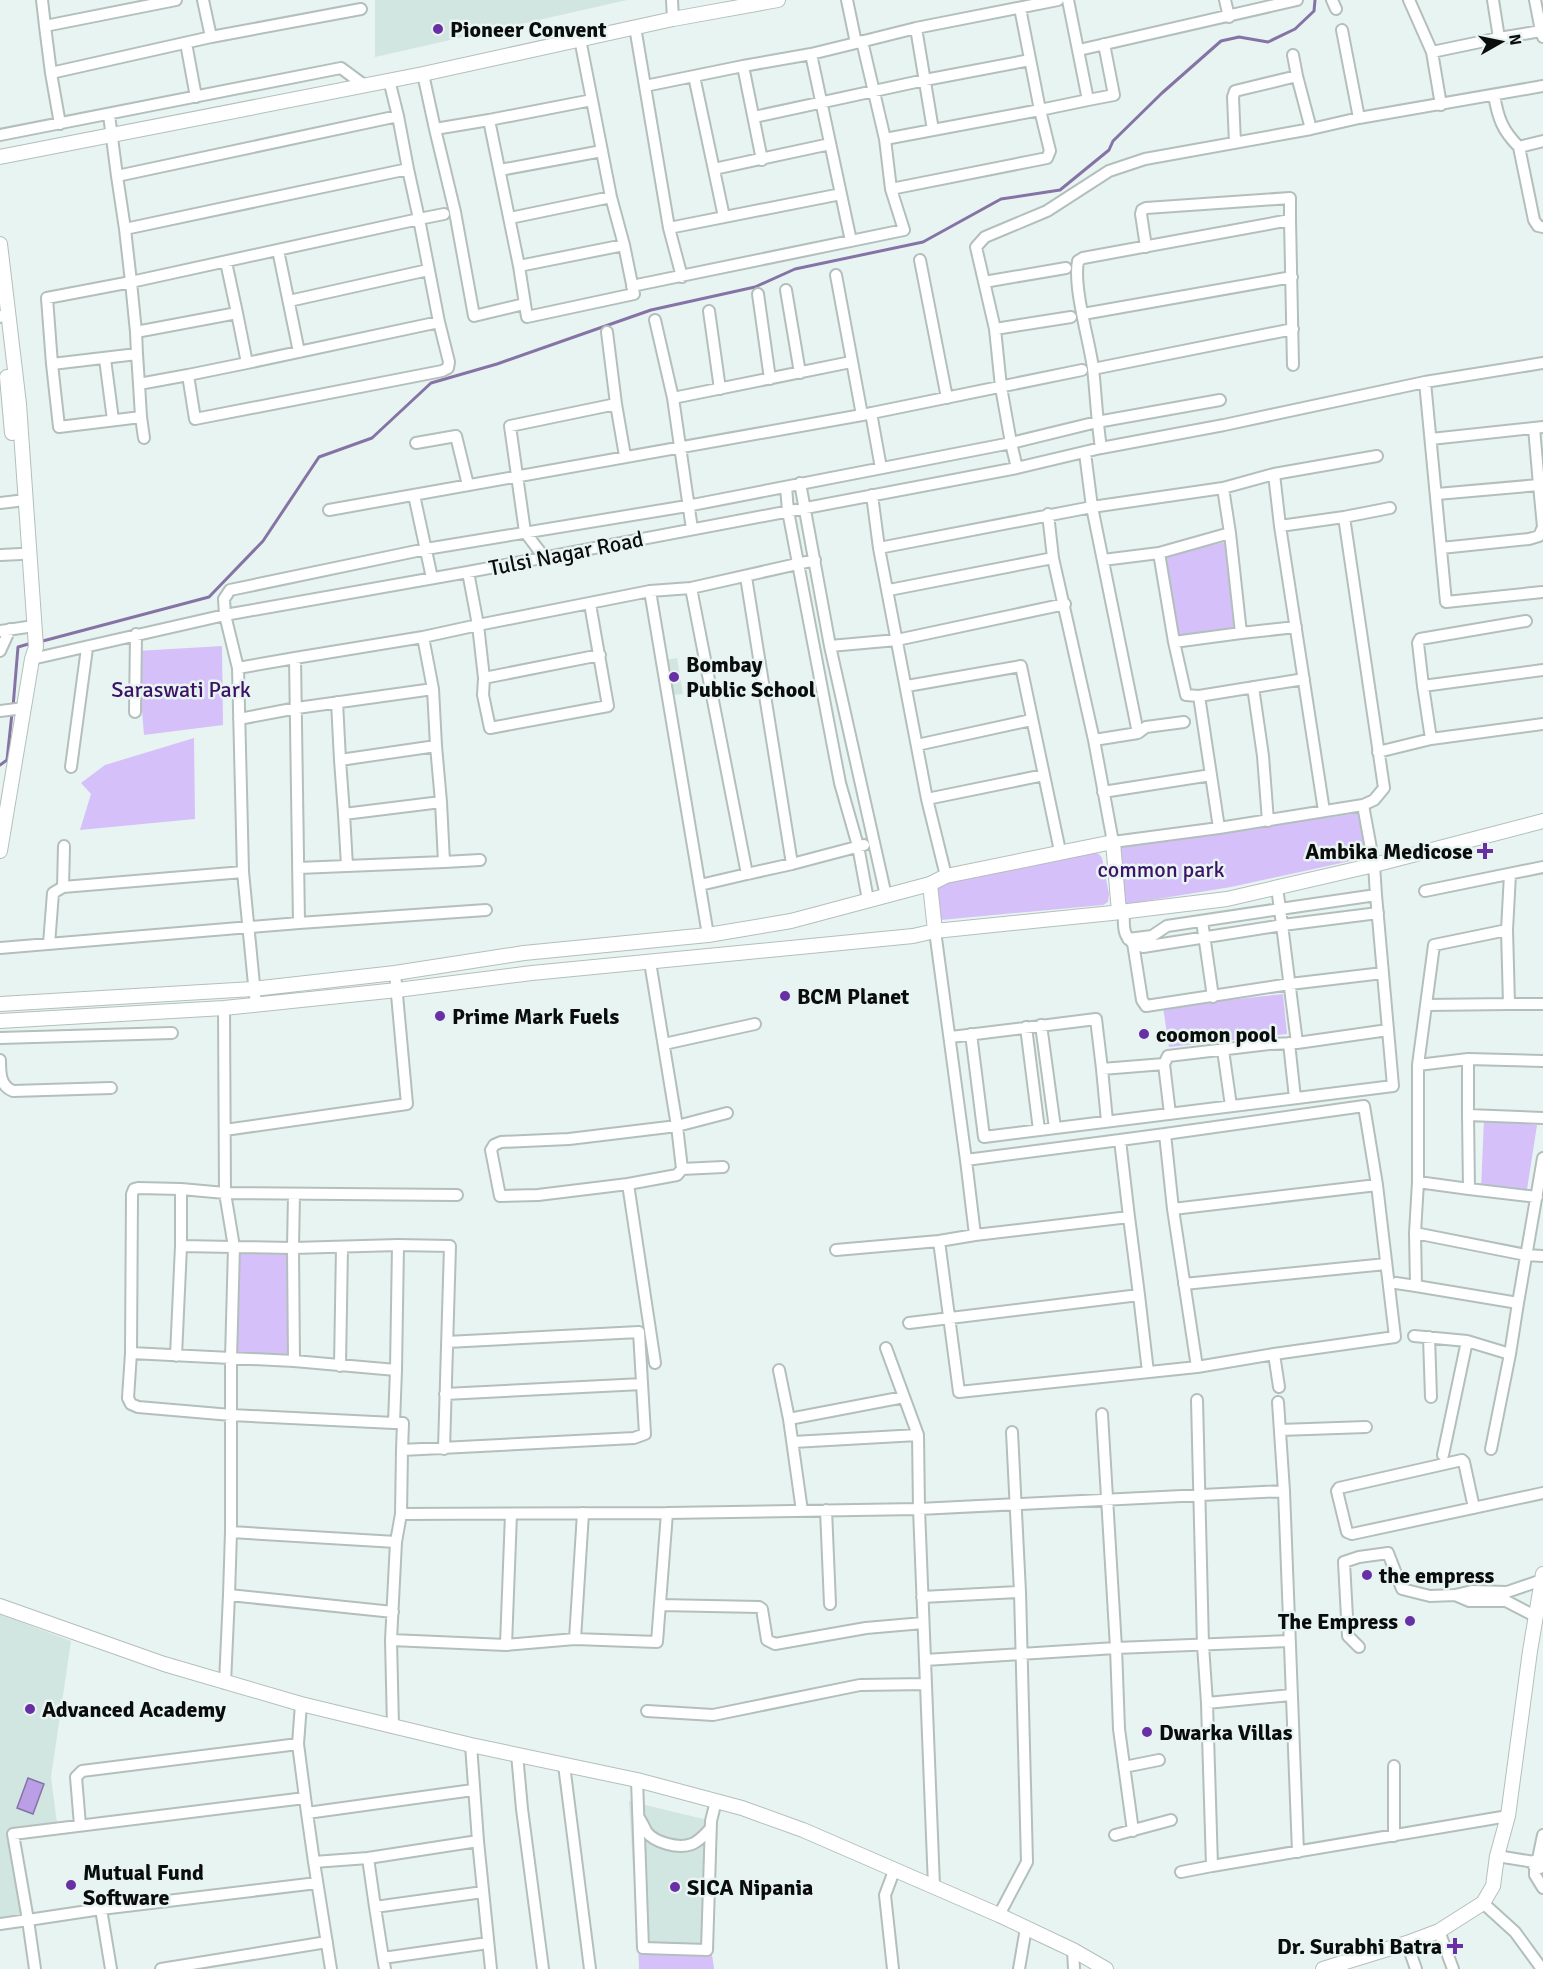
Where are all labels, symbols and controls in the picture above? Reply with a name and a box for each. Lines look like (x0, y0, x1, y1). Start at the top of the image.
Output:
north arrow (1471, 12, 1531, 72)
place label: Pioneer Convent (450, 16, 607, 43)
marker: Pioneer Convent (431, 22, 445, 36)
text: N (1504, 33, 1526, 47)
street label: Tulsi Nagar Road (487, 525, 646, 582)
place label: Bombay Public School (686, 651, 816, 703)
marker: Bombay Public School (667, 670, 681, 684)
park label: Saraswati Park (111, 676, 251, 703)
place label: Ambika Medicose (1305, 838, 1473, 865)
marker: Ambika Medicose (1478, 844, 1492, 858)
park label: common park (1098, 856, 1224, 883)
place label: BCM Planet (797, 983, 909, 1010)
marker: BCM Planet (778, 989, 792, 1003)
place label: Prime Mark Fuels (452, 1003, 620, 1030)
marker: Prime Mark Fuels (433, 1009, 447, 1023)
place label: coomon pool (1156, 1021, 1277, 1048)
marker: coomon pool (1137, 1027, 1151, 1041)
place label: the empress (1378, 1562, 1495, 1589)
marker: the empress (1360, 1568, 1374, 1582)
place label: The Empress (1278, 1608, 1398, 1635)
marker: The Empress (1403, 1614, 1417, 1628)
place label: Advanced Academy (42, 1696, 226, 1723)
marker: Advanced Academy (23, 1702, 37, 1716)
place label: Dwarka Villas (1159, 1719, 1293, 1746)
marker: Dwarka Villas (1140, 1725, 1154, 1739)
place label: Mutual Fund Software (83, 1859, 204, 1911)
place label: SICA Nipania (687, 1874, 813, 1901)
marker: Mutual Fund Software (64, 1878, 78, 1892)
marker: SICA Nipania (668, 1880, 682, 1894)
place label: Dr. Surabhi Batra (1277, 1933, 1442, 1960)
marker: Dr. Surabhi Batra (1446, 1937, 1464, 1955)

